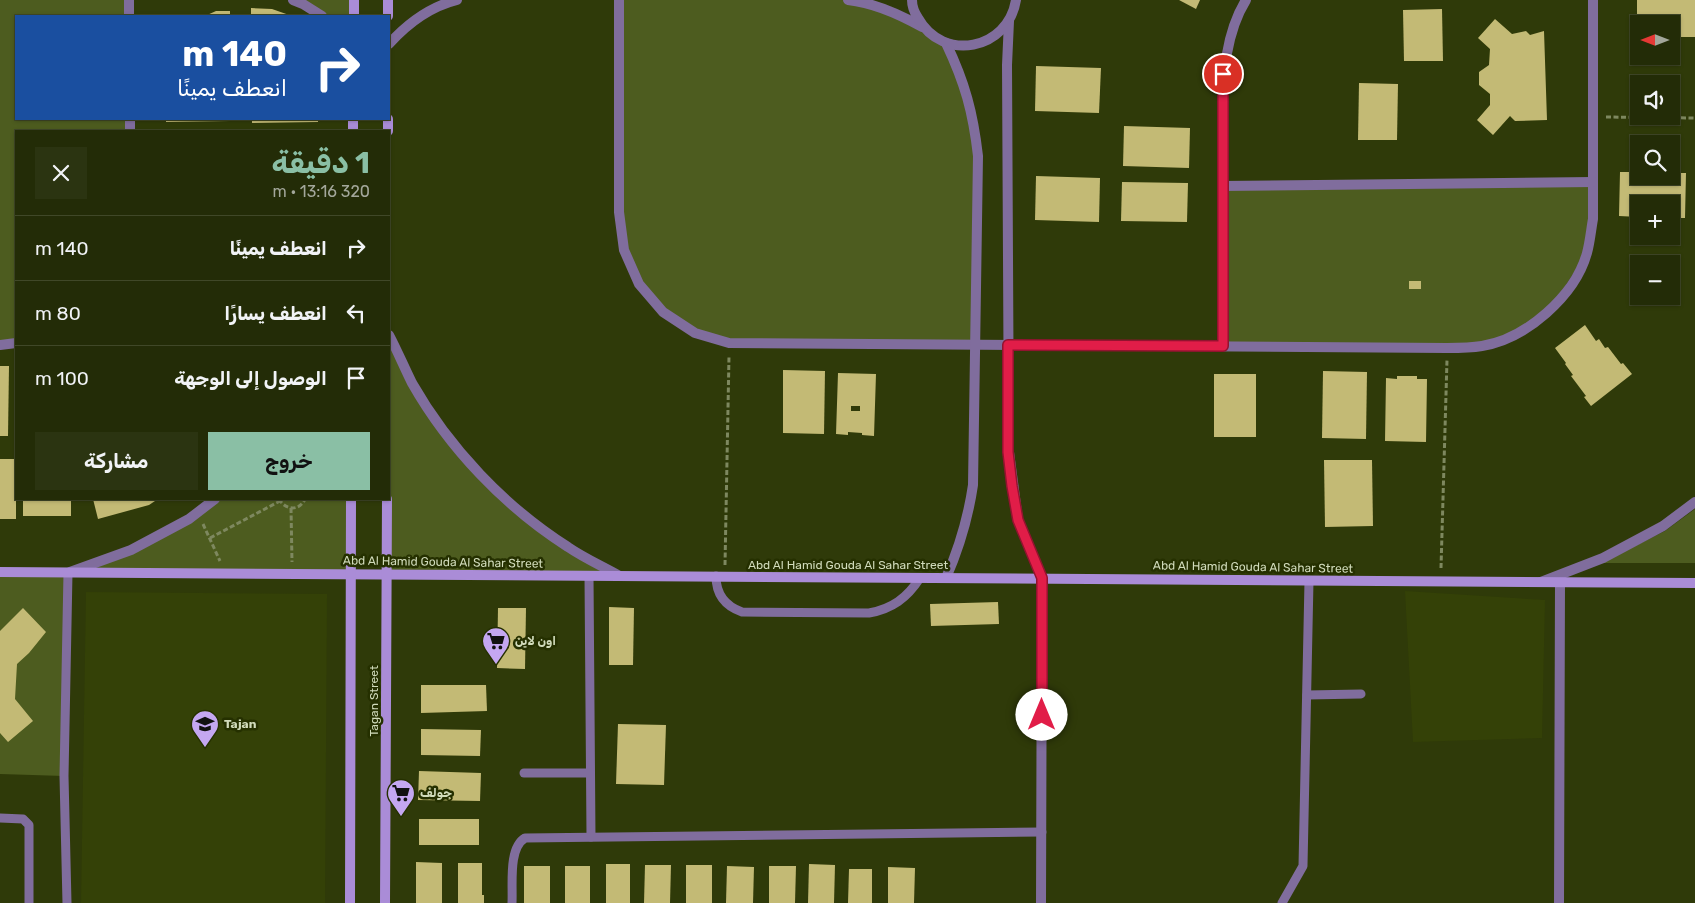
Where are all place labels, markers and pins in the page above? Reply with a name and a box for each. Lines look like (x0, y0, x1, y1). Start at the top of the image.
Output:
pin (1202, 53, 1244, 95)
supermarket icon: اون لاين (481, 626, 511, 665)
place label: اون لاين (515, 634, 556, 648)
school or university icon: Tajan (190, 709, 220, 748)
place label: Tajan (224, 717, 257, 731)
supermarket icon: جولف (386, 778, 416, 817)
place label: جولف (420, 786, 452, 800)

